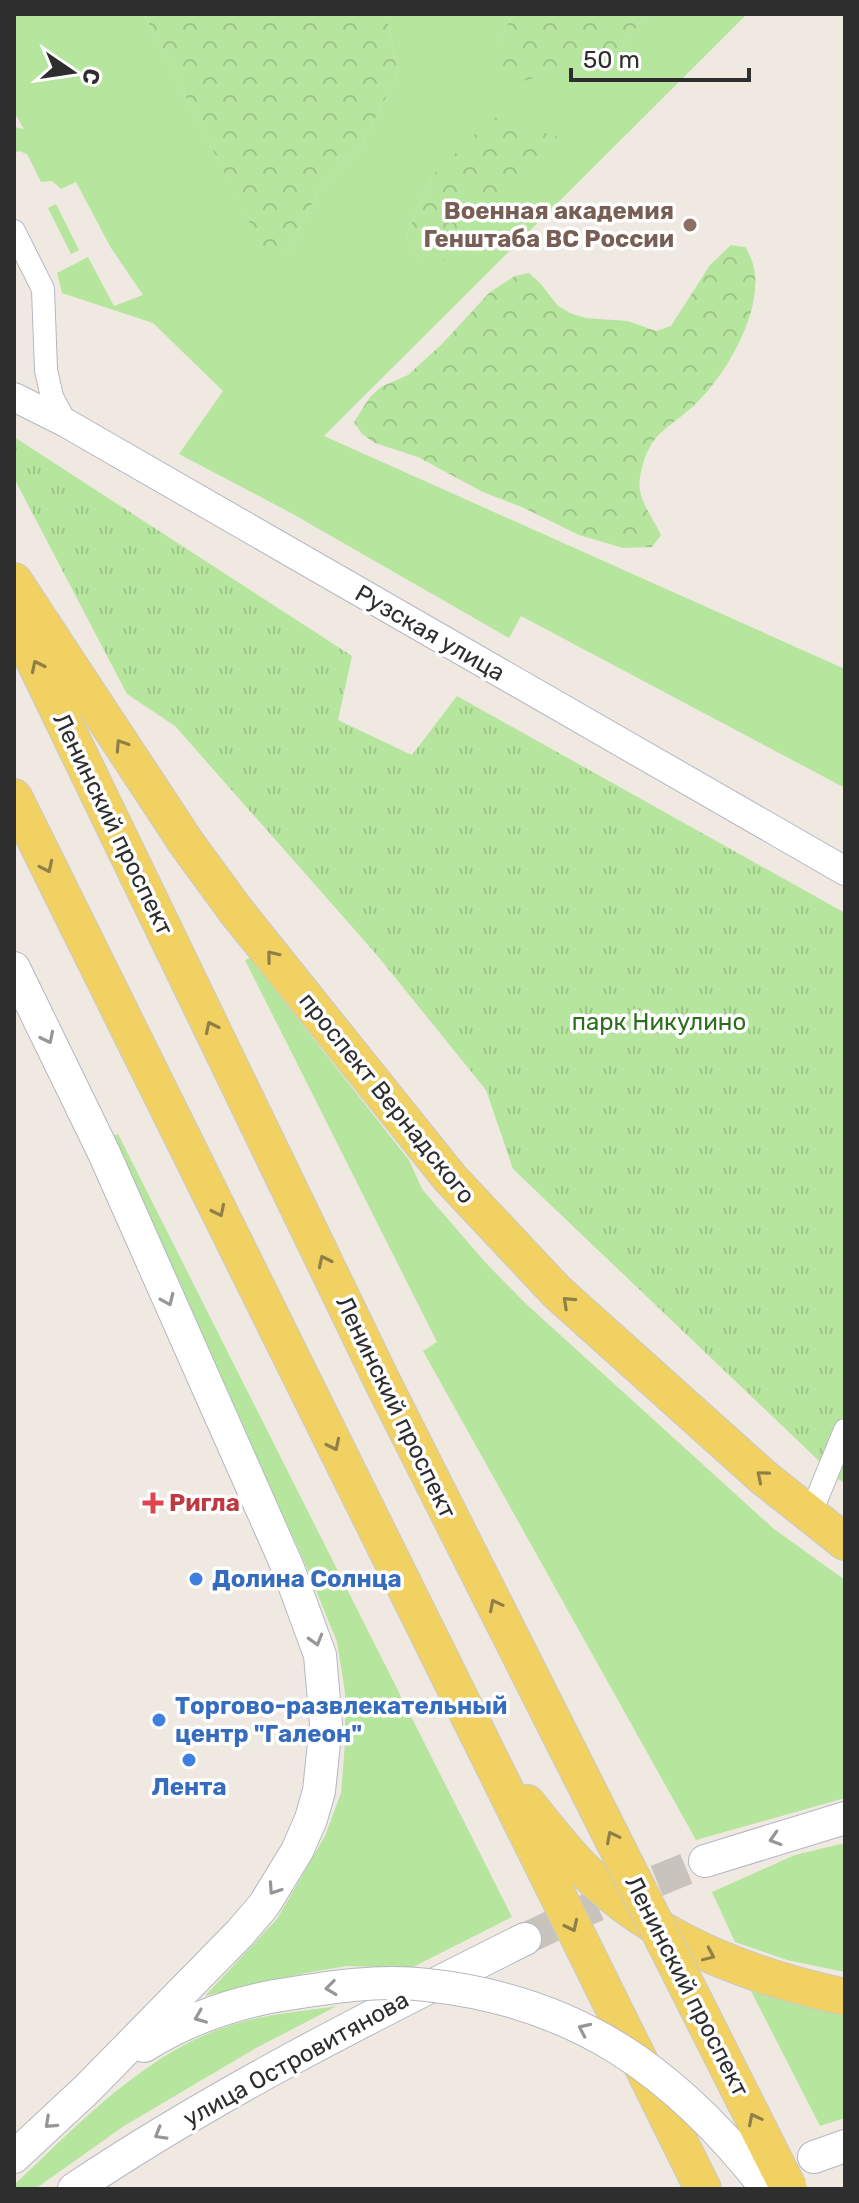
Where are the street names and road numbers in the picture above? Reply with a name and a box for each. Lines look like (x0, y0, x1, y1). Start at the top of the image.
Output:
street label: Рузская улица (350, 579, 510, 687)
street label: Ленинский проспект (47, 708, 179, 940)
street label: проспект Вернадского (293, 987, 481, 1209)
street label: Ленинский проспект (330, 1291, 462, 1523)
street label: Ленинский проспект (619, 1871, 755, 2101)
street label: улица Островитянова (178, 1985, 414, 2133)

